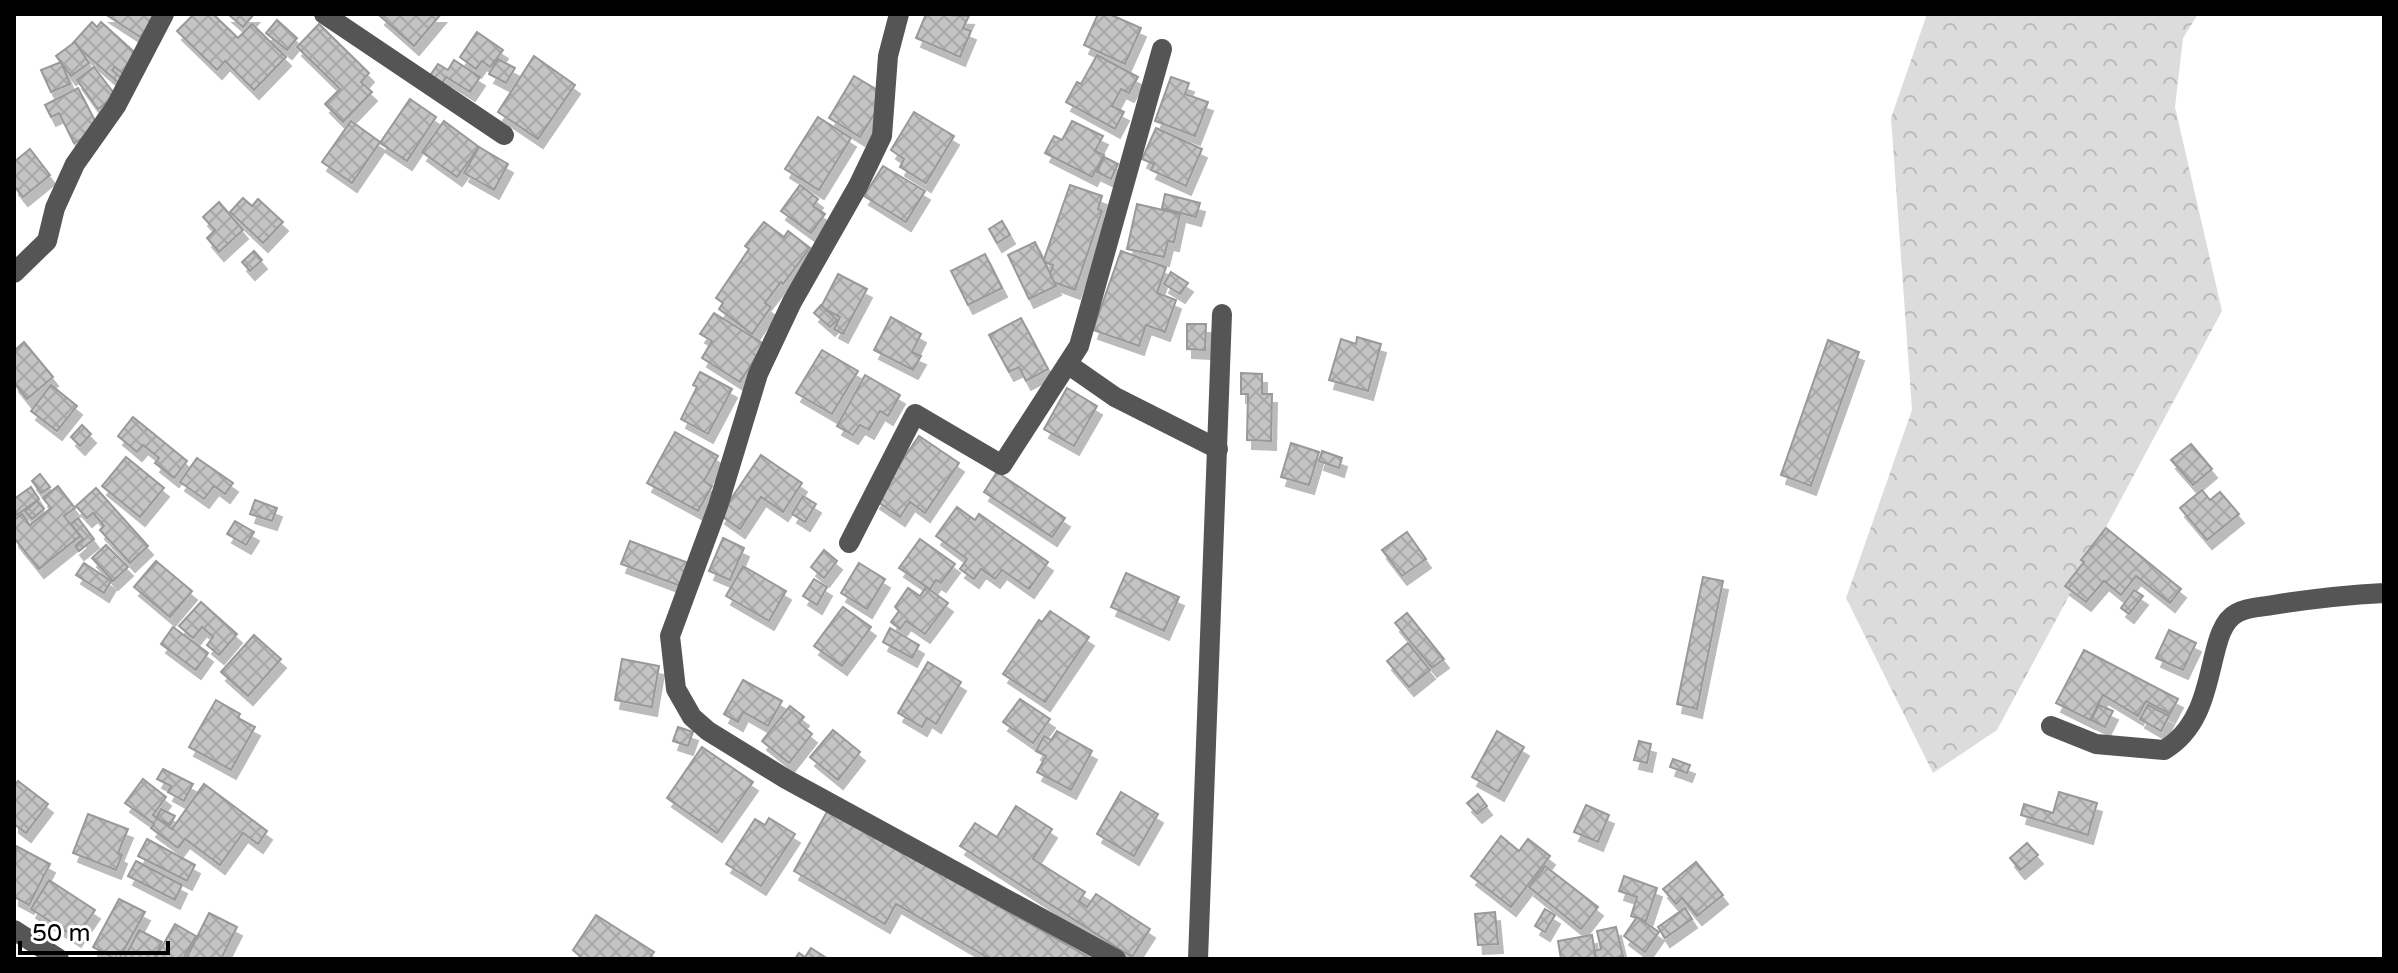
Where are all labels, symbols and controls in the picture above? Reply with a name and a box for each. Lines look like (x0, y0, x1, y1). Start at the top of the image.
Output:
scale bar (20, 905, 168, 955)
text: 50 m (32, 919, 90, 948)

